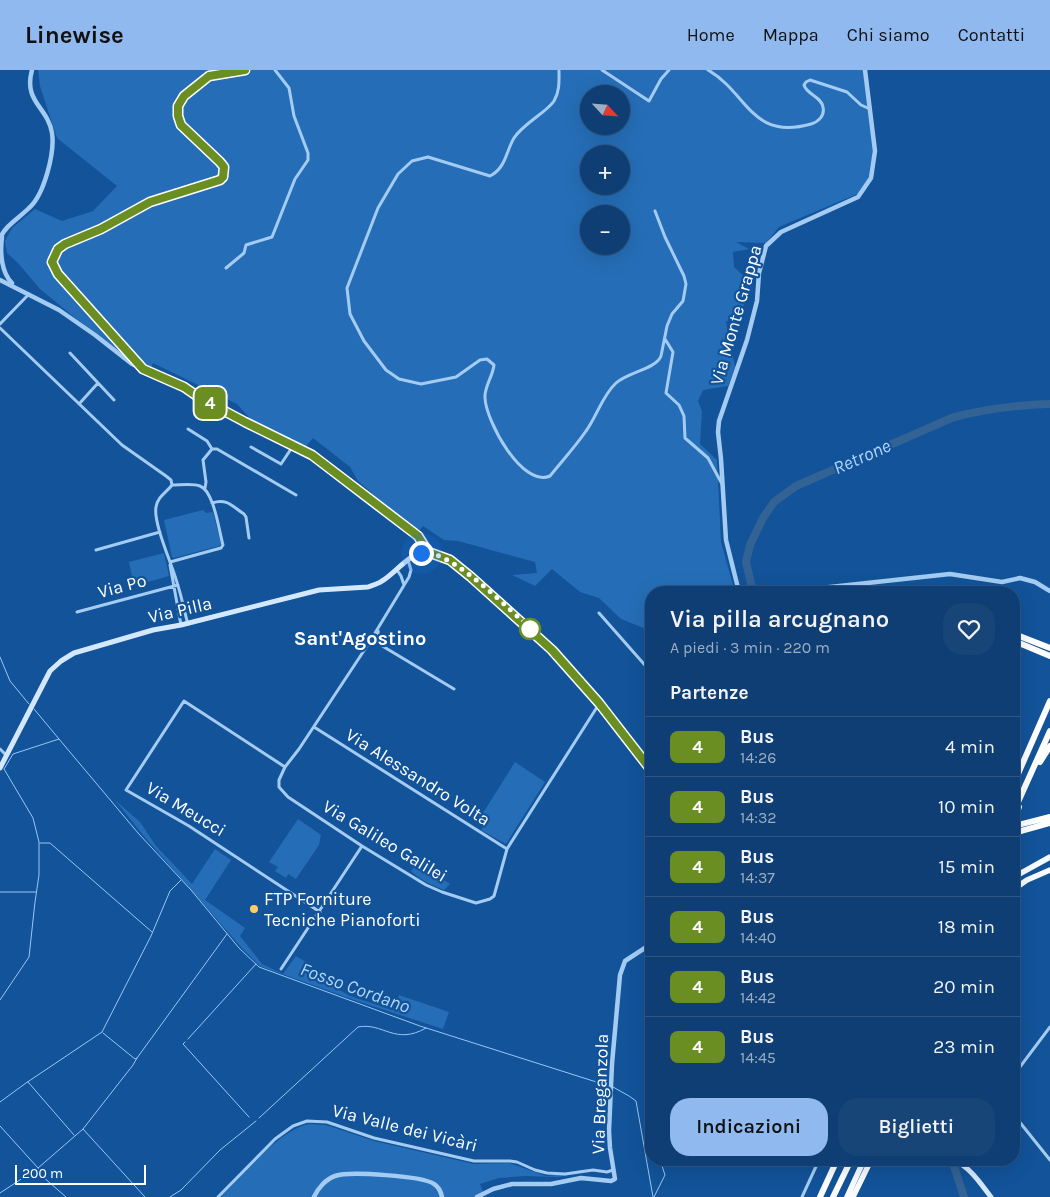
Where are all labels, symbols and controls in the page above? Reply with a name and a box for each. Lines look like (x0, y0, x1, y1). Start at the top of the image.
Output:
text: Linewise (25, 21, 124, 49)
text: Home (687, 24, 735, 46)
text: Mappa (763, 24, 819, 46)
text: Chi siamo (847, 24, 930, 46)
text: Contatti (958, 24, 1025, 46)
north arrow (580, 85, 630, 135)
map controls (580, 85, 630, 255)
button: + (580, 145, 630, 195)
button: − (580, 205, 630, 255)
street label: Via Monte Grappa (705, 242, 767, 388)
line badge: 4 (194, 387, 226, 419)
text: 4 (205, 392, 215, 414)
water label: Retrone (830, 435, 894, 479)
your location (409, 541, 434, 566)
street label: Via Po (95, 569, 149, 603)
street label: Via Pilla (146, 592, 214, 628)
button: heart (943, 603, 995, 655)
text: Via pilla arcugnano (670, 605, 889, 633)
unlabelled marker (519, 618, 541, 640)
district label: Sant'Agostino (294, 627, 426, 650)
text: A piedi · 3 min · 220 m (670, 638, 830, 657)
text: Partenze (670, 682, 748, 704)
street label: Via Alessandro Volta (342, 724, 494, 830)
text: Bus (740, 726, 774, 748)
text: 4 (692, 736, 703, 758)
text: 4 min (945, 736, 995, 758)
text: 14:26 (740, 748, 776, 767)
street label: Via Meucci (142, 777, 230, 841)
text: Bus (740, 786, 774, 808)
street label: Via Galileo Galilei (319, 795, 451, 887)
text: 4 (692, 796, 703, 818)
text: 10 min (938, 796, 995, 818)
text: 14:32 (740, 808, 777, 827)
text: Bus (740, 846, 774, 868)
text: 4 (692, 856, 703, 878)
text: 15 min (939, 856, 995, 878)
text: 14:37 (740, 868, 775, 887)
place label: FTP Forniture Tecniche Pianoforti (264, 888, 421, 931)
marker: FTP Forniture Tecniche Pianoforti (248, 903, 260, 915)
text: Bus (740, 906, 774, 928)
text: 4 (692, 916, 703, 938)
text: 18 min (938, 916, 995, 938)
text: 14:40 (740, 928, 776, 947)
water label: Fosso Cordano (297, 958, 413, 1018)
text: Bus (740, 966, 774, 988)
text: 4 (692, 976, 703, 998)
text: 20 min (933, 976, 995, 998)
text: 14:42 (740, 988, 776, 1007)
text: Bus (740, 1026, 774, 1048)
street label: Via Breganzola (587, 1033, 613, 1155)
text: 4 (692, 1036, 703, 1058)
text: 23 min (933, 1036, 995, 1058)
text: 14:45 (740, 1048, 776, 1067)
button: Indicazioni (670, 1098, 828, 1156)
button: Biglietti (838, 1098, 995, 1156)
street label: Via Valle dei Vicàri (330, 1099, 480, 1157)
scale bar (15, 1162, 146, 1185)
text: 200 m (22, 1165, 63, 1182)

